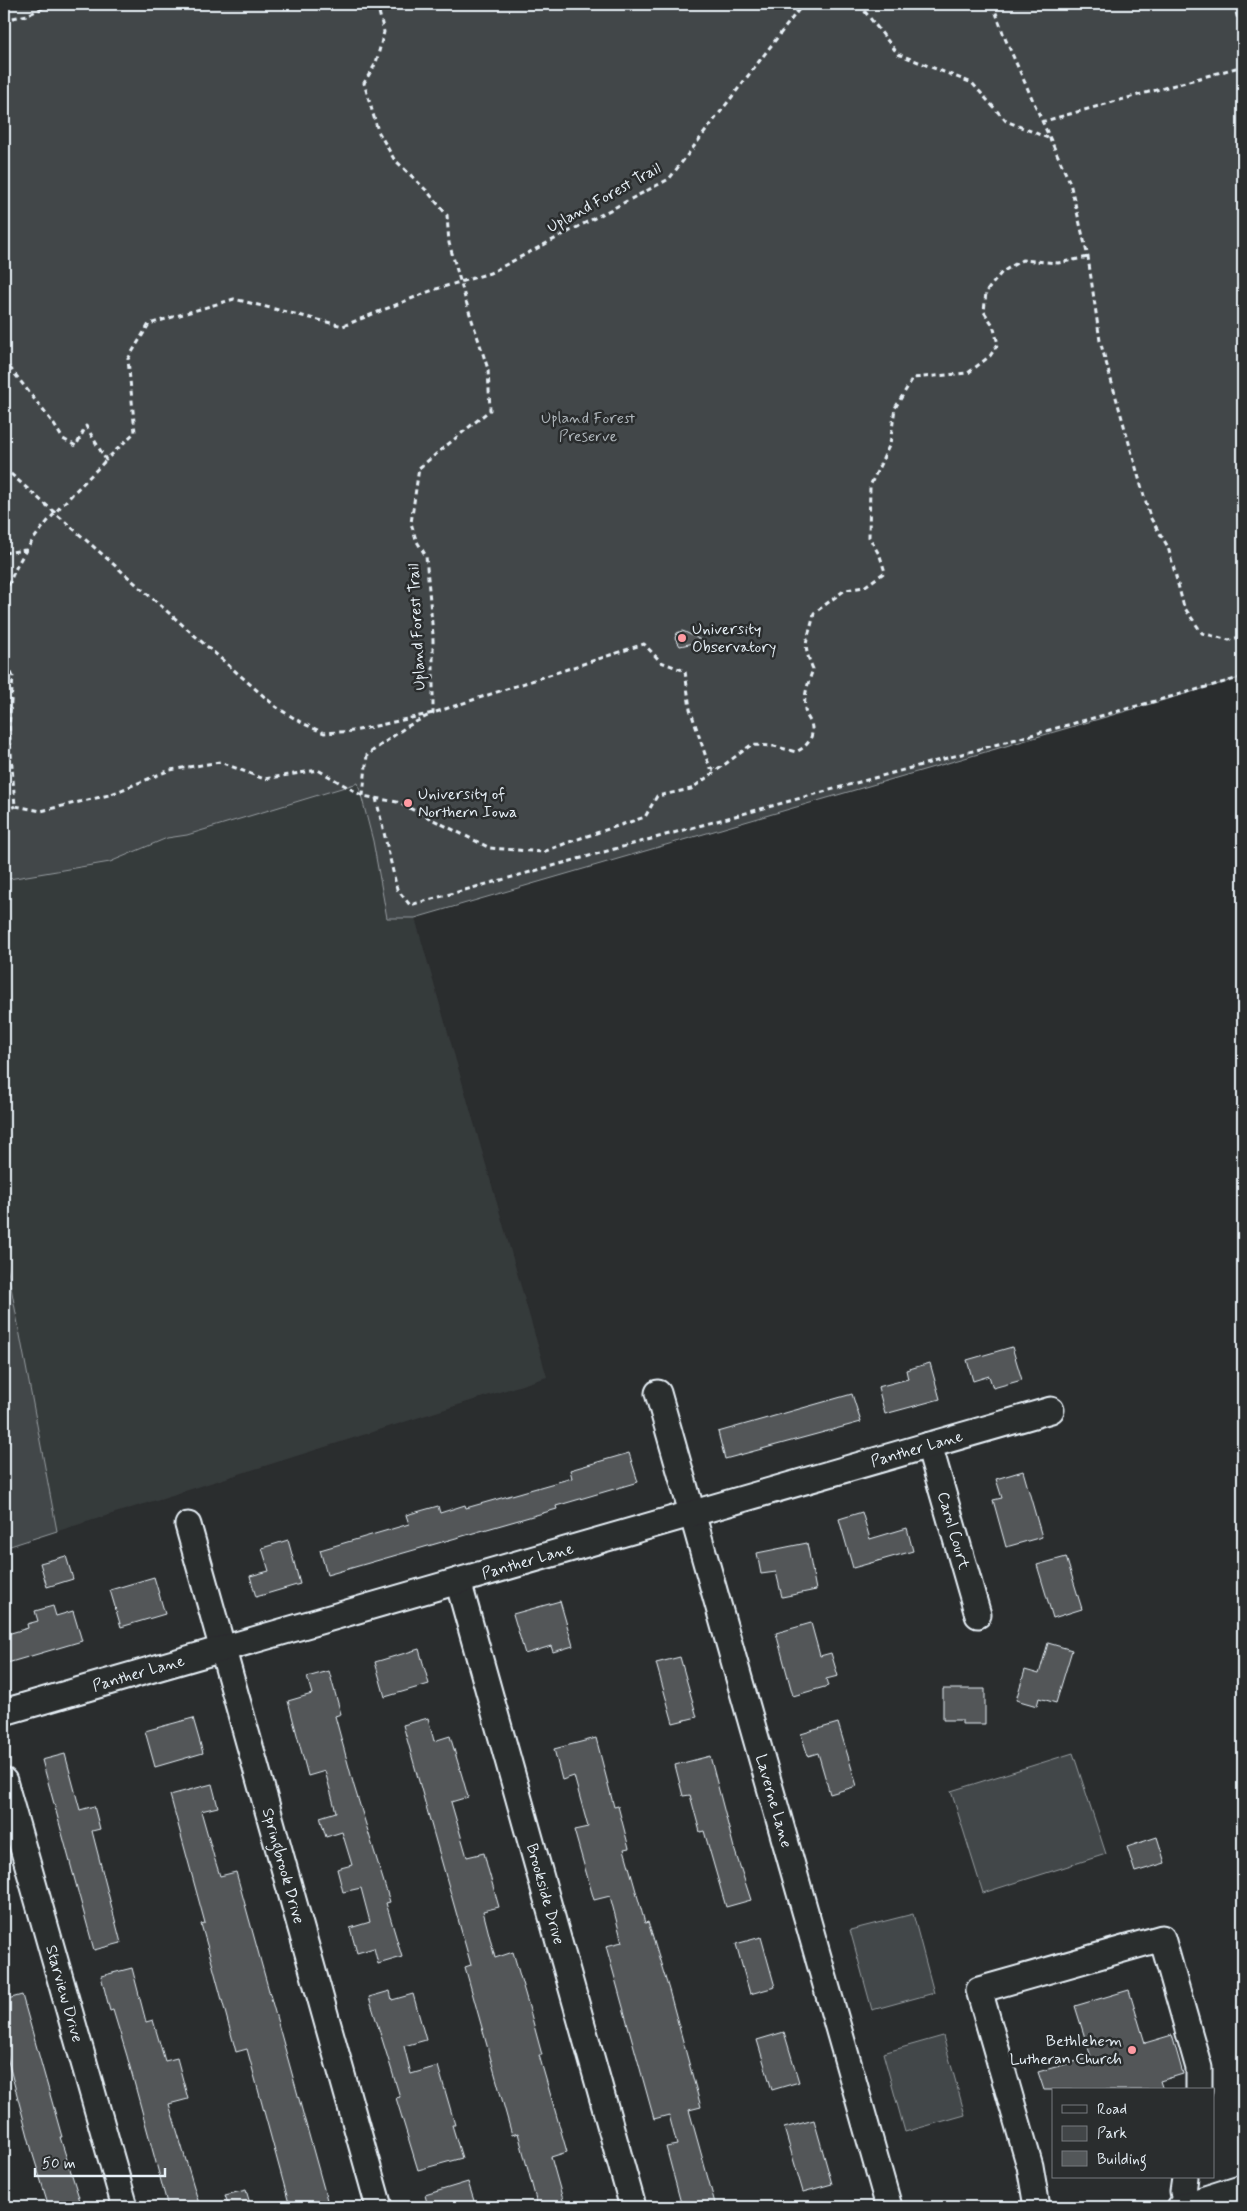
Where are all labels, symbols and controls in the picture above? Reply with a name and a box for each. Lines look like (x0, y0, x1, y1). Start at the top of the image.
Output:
street label: Upland Forest Trail (543, 158, 665, 238)
park label: Upland Forest Preserve (541, 408, 635, 447)
street label: Upland Forest Trail (403, 563, 431, 691)
place label: University Observatory (692, 619, 776, 658)
marker: University Observatory (676, 632, 688, 644)
place label: University of Northern Iowa (418, 784, 517, 823)
marker: University of Northern Iowa (402, 797, 414, 809)
street label: Panther Lane (868, 1425, 966, 1472)
street label: Carol Court (932, 1489, 975, 1572)
street label: Panther Lane (479, 1538, 577, 1584)
street label: Panther Lane (90, 1650, 187, 1696)
street label: Laverne Lane (750, 1752, 797, 1850)
street label: Springbrook Drive (257, 1806, 310, 1926)
street label: Brookside Drive (521, 1841, 570, 1947)
street label: Starview Drive (41, 1942, 88, 2045)
place label: Bethlehem Lutheran Church (1010, 2031, 1122, 2070)
marker: Bethlehem Lutheran Church (1126, 2044, 1138, 2056)
legend (1052, 2088, 1214, 2178)
text: Road (1097, 2100, 1127, 2120)
text: Park (1097, 2124, 1127, 2144)
scale bar (35, 2146, 165, 2178)
text: Building (1097, 2150, 1147, 2171)
text: 50 m (42, 2154, 76, 2174)

